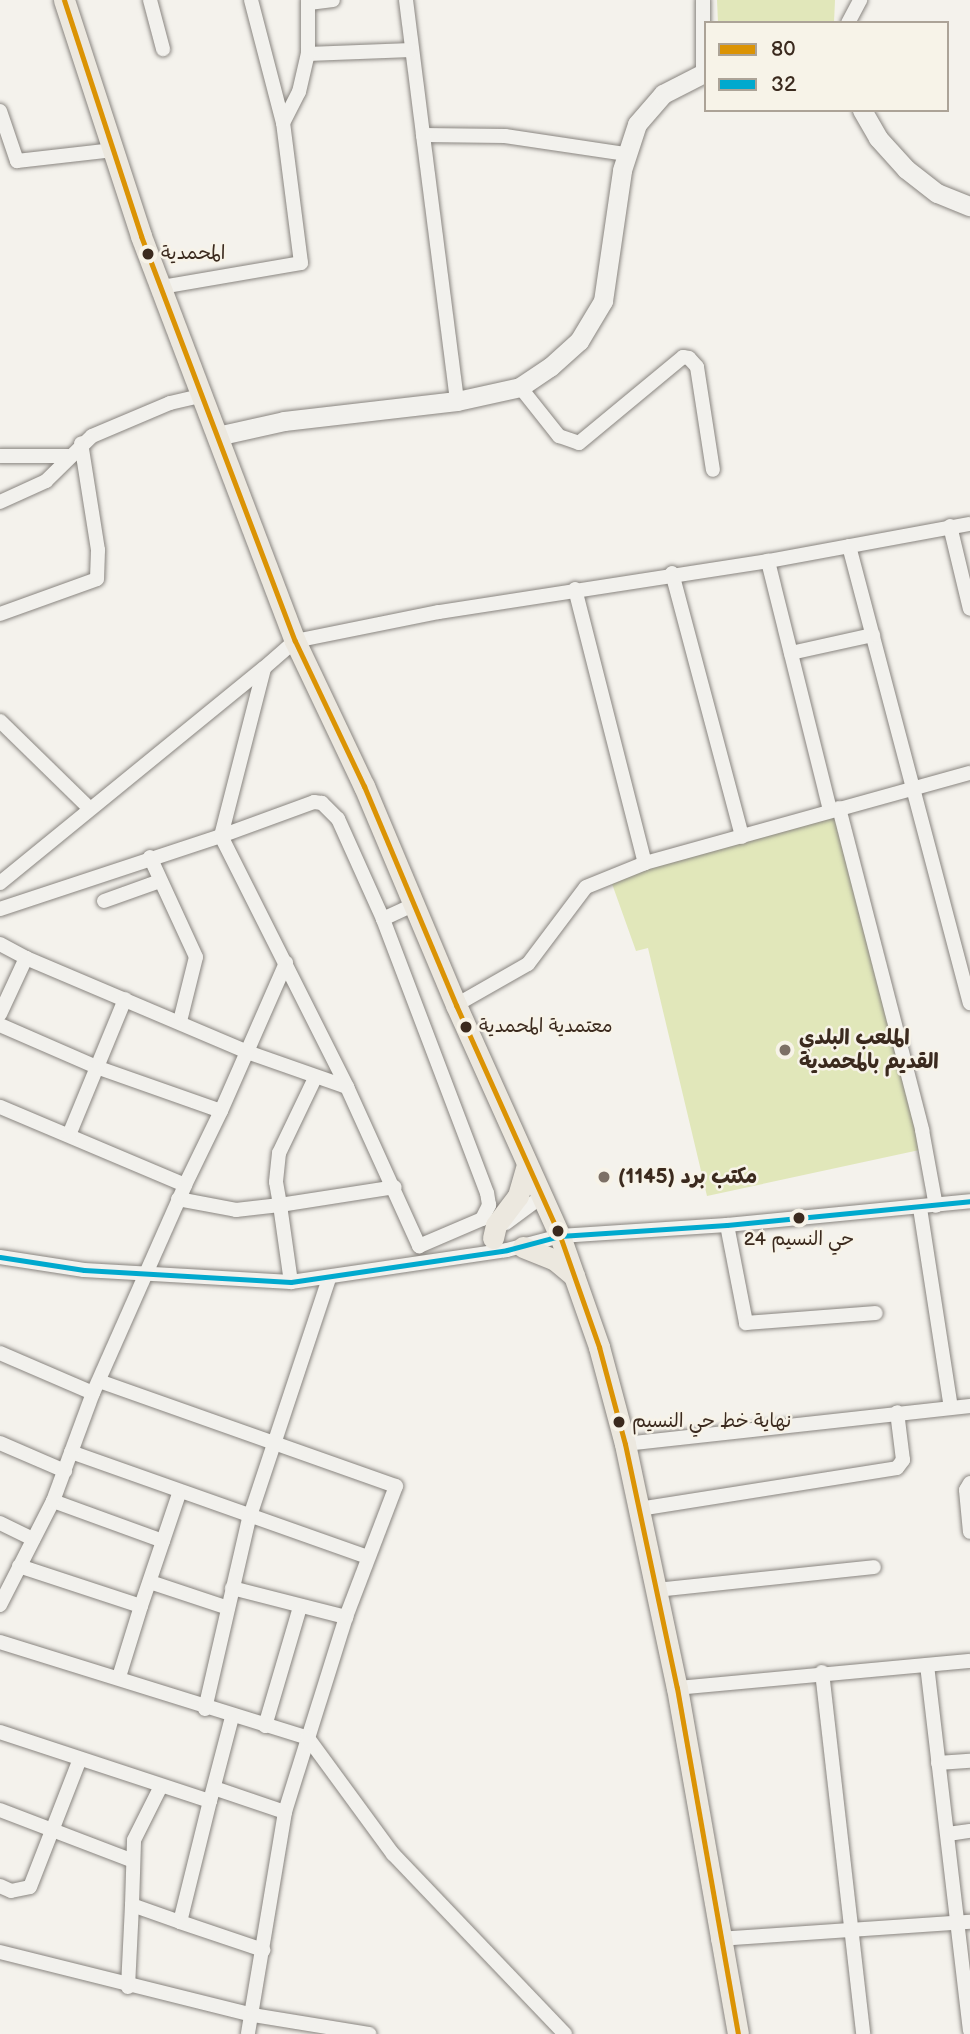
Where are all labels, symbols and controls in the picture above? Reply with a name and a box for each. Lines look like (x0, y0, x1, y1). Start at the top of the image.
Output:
legend (704, 21, 949, 112)
text: 80 (771, 37, 796, 62)
text: 32 (771, 72, 796, 97)
place label: المحمدية (161, 243, 226, 265)
marker: المحمدية (141, 247, 155, 261)
place label: معتمدية المحمدية (479, 1016, 613, 1038)
marker: معتمدية المحمدية (459, 1020, 473, 1034)
place label: الملعب البلدي القديم بالمحمدية (799, 1025, 939, 1075)
marker: الملعب البلدي القديم بالمحمدية (777, 1042, 793, 1058)
place label: مكتب برد (1145) (618, 1164, 757, 1190)
marker: مكتب برد (1145) (596, 1169, 612, 1185)
marker: حي النسيم 24 (792, 1211, 806, 1225)
unlabelled marker (551, 1224, 565, 1238)
place label: حي النسيم 24 (744, 1229, 854, 1251)
place label: نهاية خط حي النسيم (632, 1411, 791, 1433)
marker: نهاية خط حي النسيم (612, 1415, 626, 1429)

